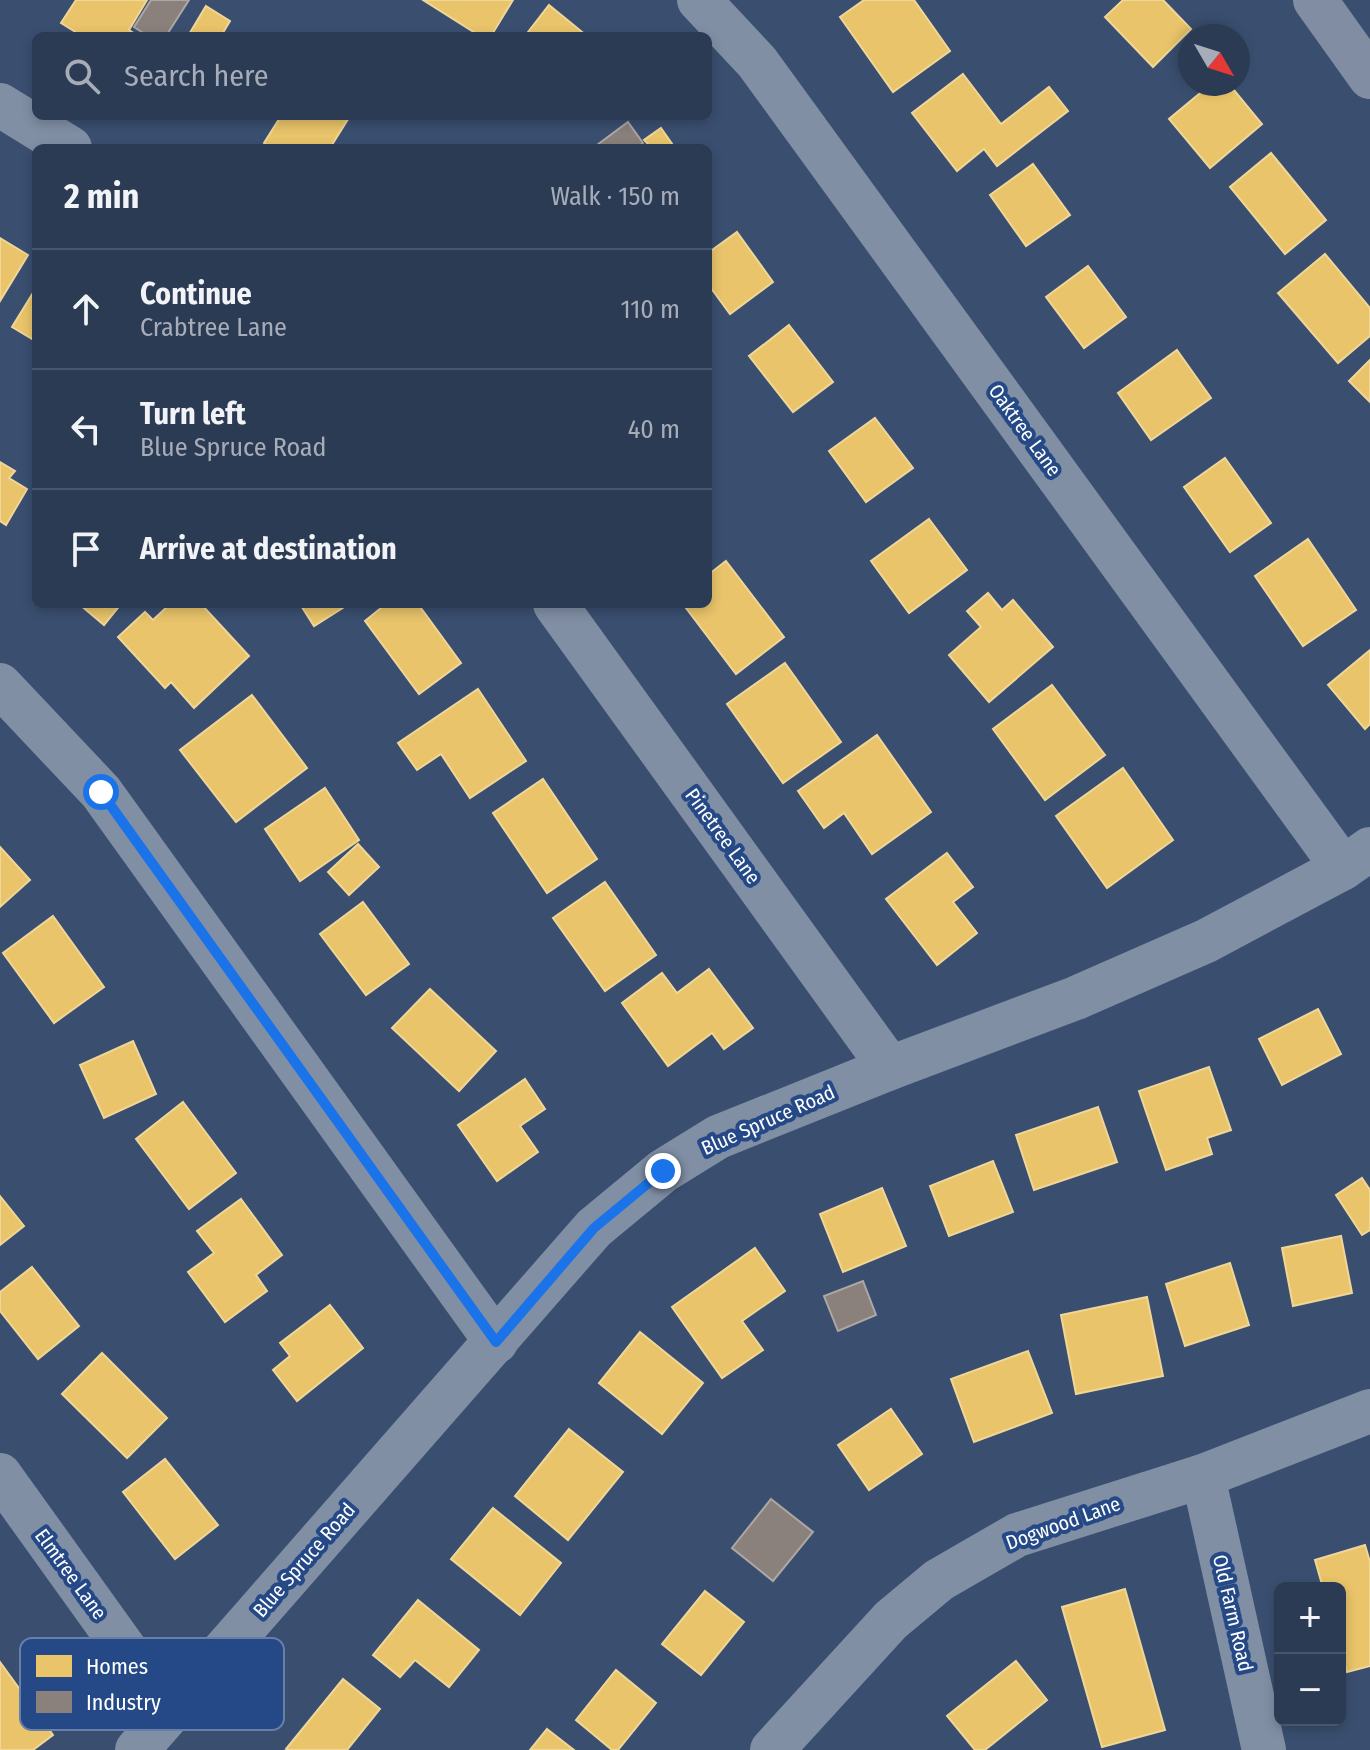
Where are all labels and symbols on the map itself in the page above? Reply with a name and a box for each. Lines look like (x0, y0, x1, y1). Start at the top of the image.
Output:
north arrow (1178, 24, 1250, 96)
street label: Oaktree Lane (984, 379, 1066, 481)
route start (83, 774, 119, 810)
street label: Pinetree Lane (680, 784, 766, 888)
street label: Blue Spruce Road (698, 1080, 838, 1160)
route end (645, 1153, 681, 1189)
street label: Dogwood Lane (1002, 1491, 1124, 1555)
street label: Blue Spruce Road (248, 1498, 360, 1622)
street label: Elmtree Lane (30, 1524, 112, 1624)
street label: Old Farm Road (1208, 1552, 1258, 1674)
legend (20, 1638, 284, 1730)
text: Homes (86, 1653, 148, 1680)
text: Industry (86, 1689, 161, 1716)

